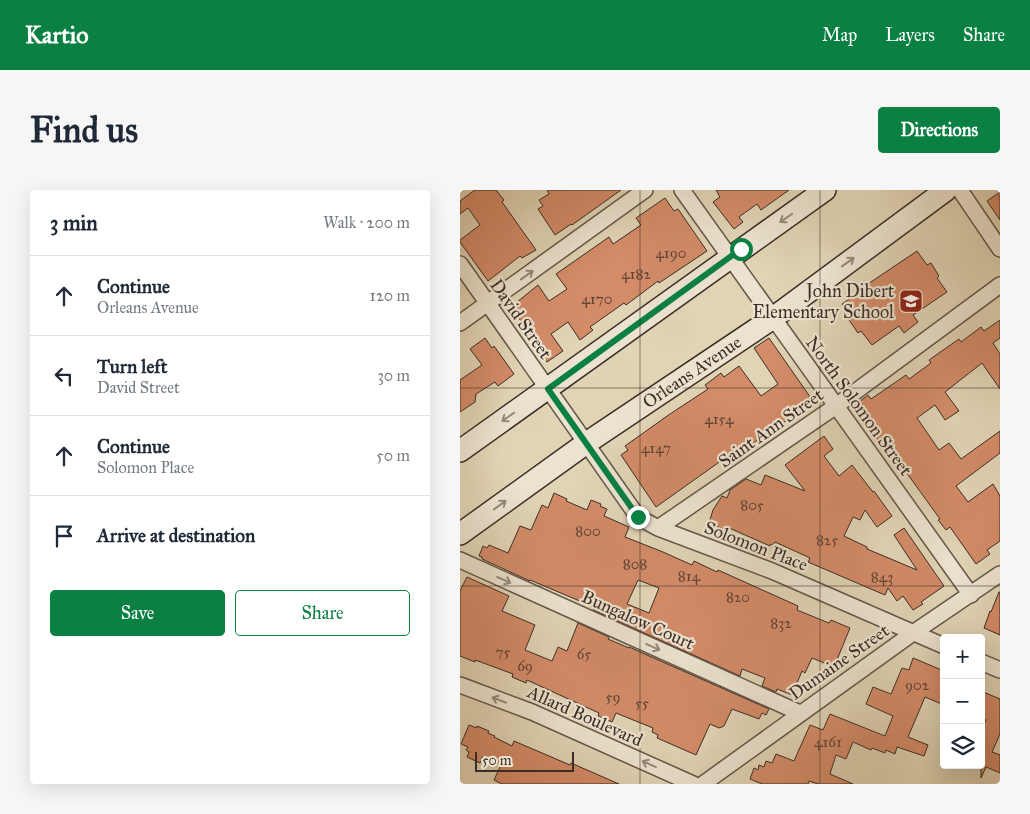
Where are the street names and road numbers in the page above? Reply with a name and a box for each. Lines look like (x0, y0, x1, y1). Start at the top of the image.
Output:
street label: David Street (485, 275, 557, 364)
street label: Orleans Avenue (638, 331, 746, 413)
street label: North Solomon Street (801, 332, 917, 481)
street label: Saint Ann Street (714, 383, 828, 472)
street label: Solomon Place (701, 516, 811, 576)
street label: Bungalow Court (578, 585, 698, 656)
street label: Dumaine Street (785, 619, 894, 705)
street label: Allard Boulevard (523, 680, 646, 751)

